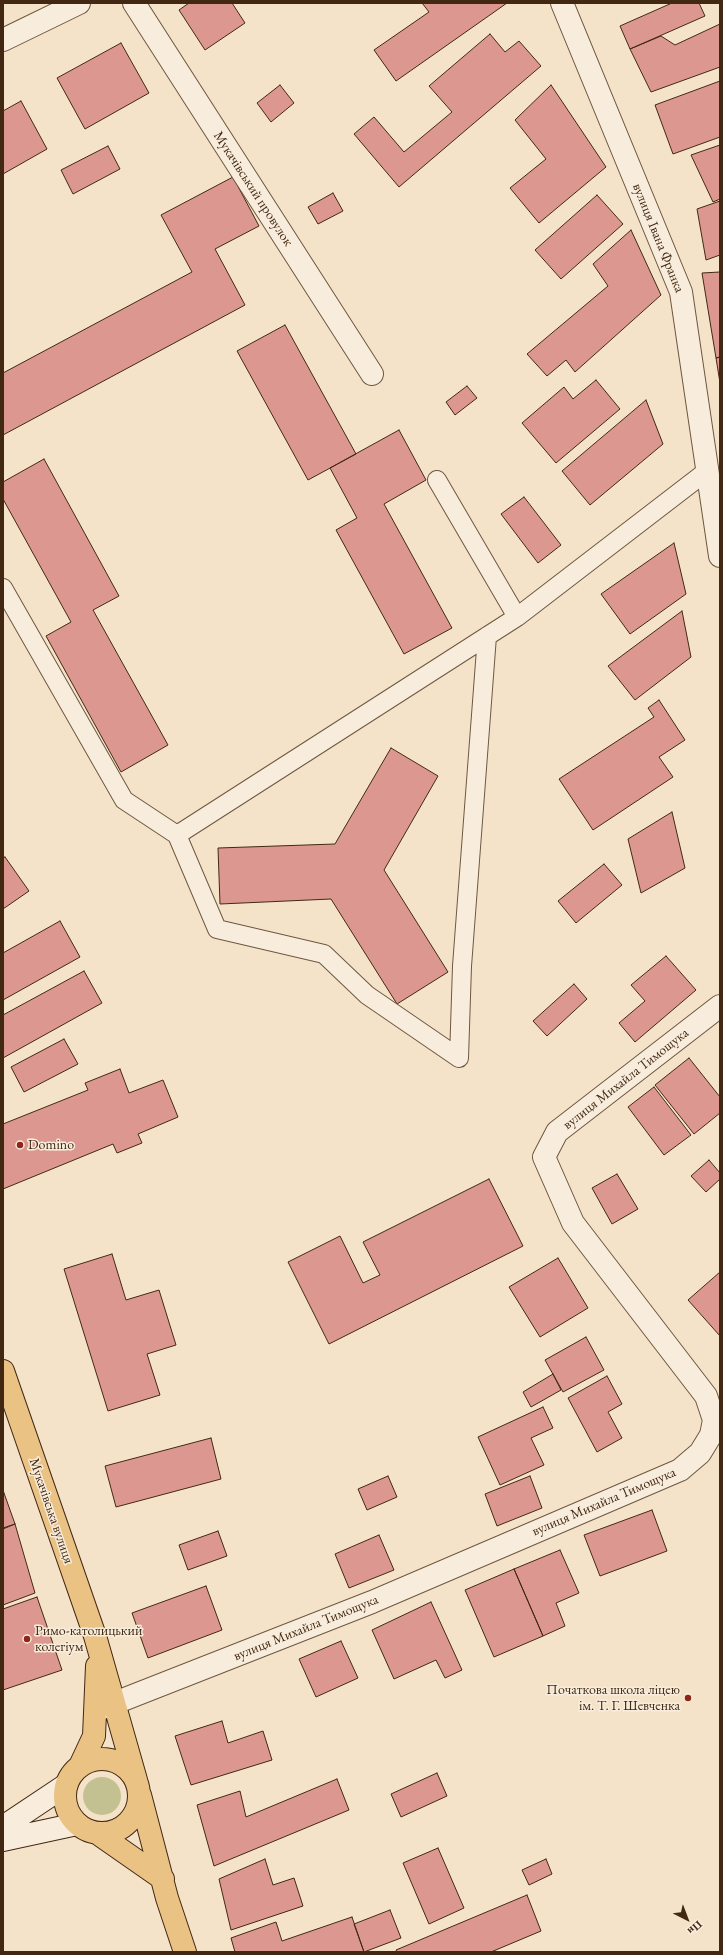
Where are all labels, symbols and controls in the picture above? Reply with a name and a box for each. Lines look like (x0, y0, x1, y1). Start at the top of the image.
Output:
street label: Мукачівський провулок (209, 128, 297, 250)
street label: вулиця Івана Франка (628, 181, 688, 295)
street label: вулиця Михайла Тимощука (560, 1025, 692, 1133)
place label: Domino (28, 1137, 74, 1153)
marker: Domino (15, 1140, 25, 1150)
street label: Мукачівська вулиця (25, 1456, 77, 1566)
street label: вулиця Михайла Тимощука (529, 1464, 679, 1540)
street label: вулиця Михайла Тимощука (231, 1591, 381, 1665)
place label: Римо-католицький колегіум (35, 1623, 142, 1656)
marker: Римо-католицький колегіум (22, 1634, 32, 1644)
place label: Початкова школа ліцею ім. Т. Г. Шевченка (546, 1682, 680, 1714)
marker: Початкова школа ліцею ім. Т. Г. Шевченка (683, 1693, 693, 1703)
north arrow (667, 1899, 707, 1939)
text: Пн (685, 1918, 705, 1938)

